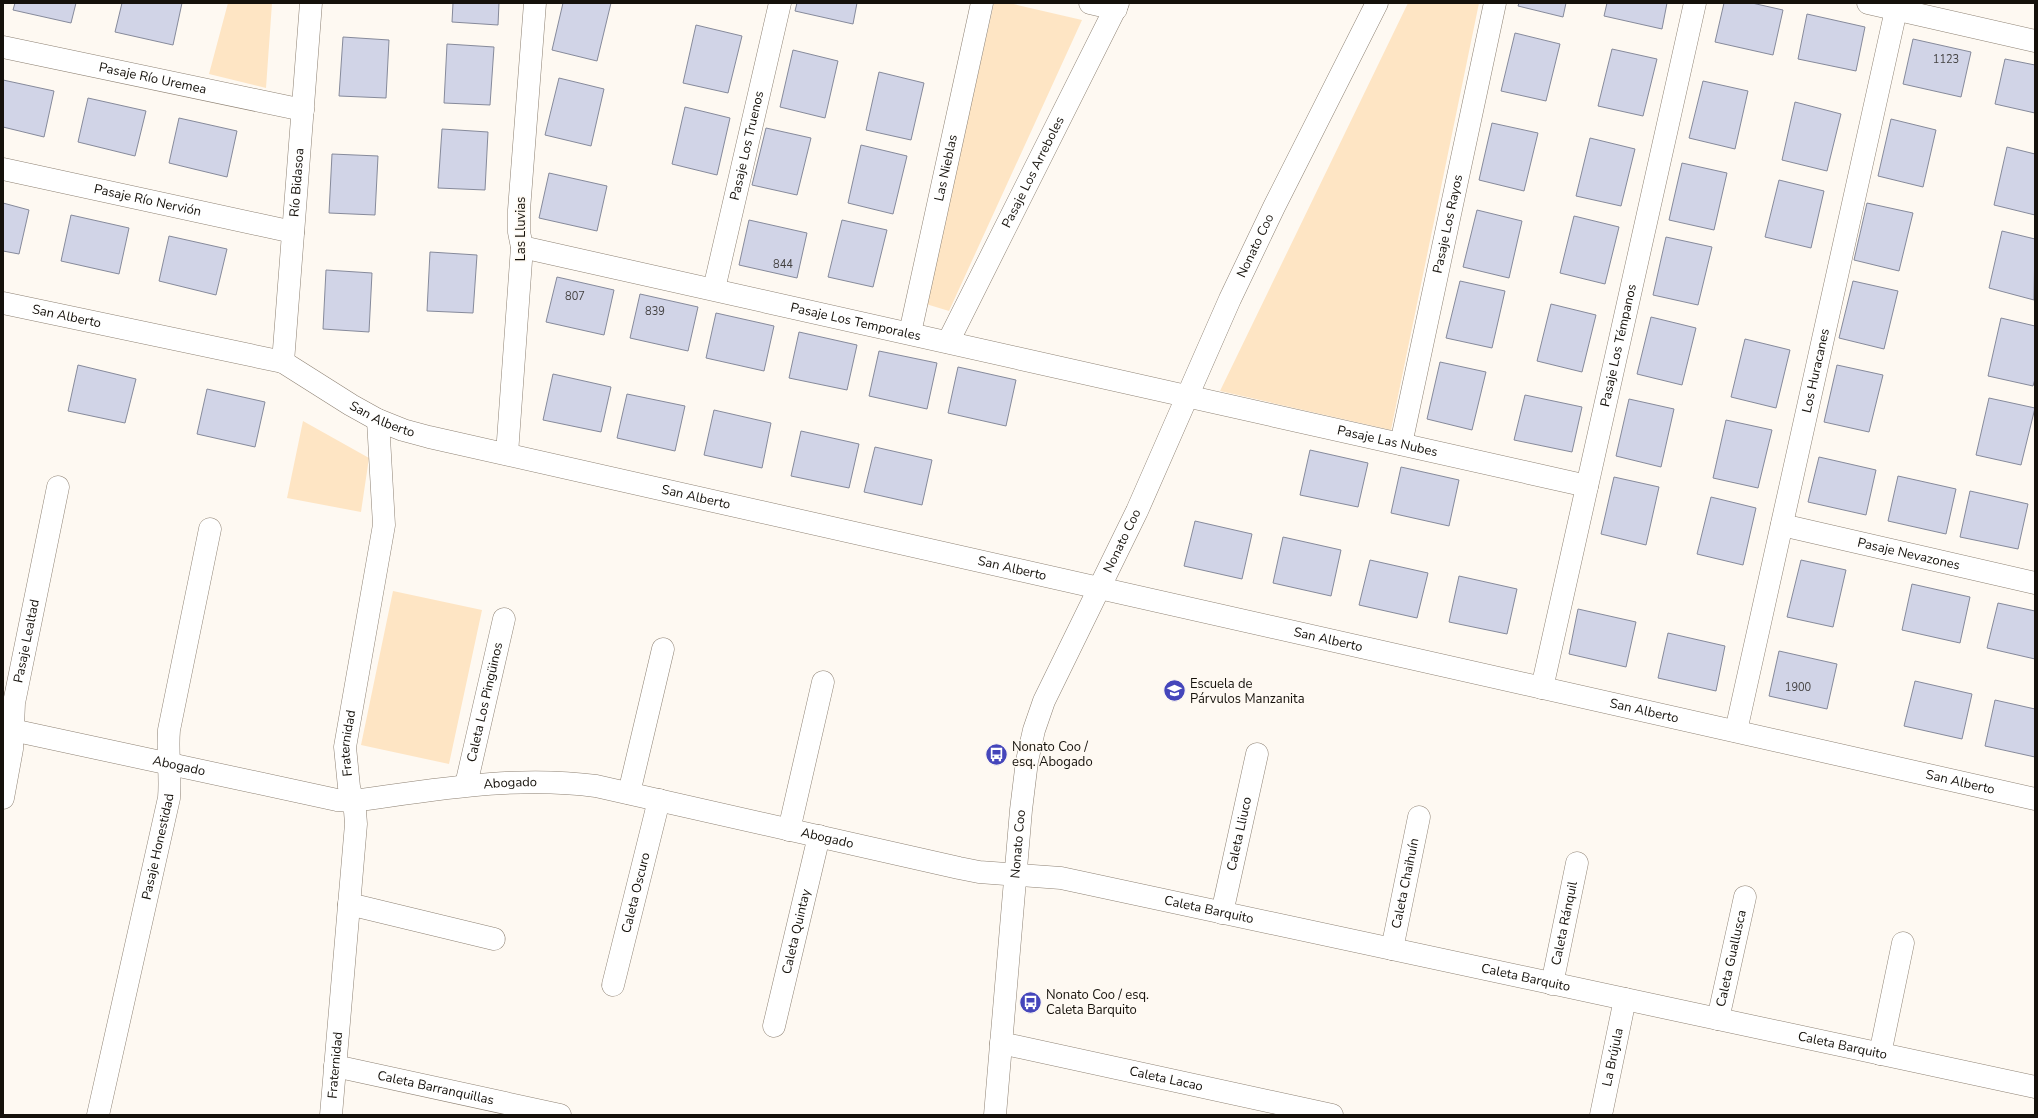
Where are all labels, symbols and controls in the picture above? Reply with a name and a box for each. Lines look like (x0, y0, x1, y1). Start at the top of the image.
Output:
house number: 1123 (1933, 52, 1959, 67)
street label: Pasaje Río Uremea (97, 58, 208, 99)
street label: Pasaje Los Truenos (726, 89, 768, 202)
street label: Pasaje Los Arreboles (998, 113, 1069, 231)
street label: Las Nieblas (930, 133, 962, 203)
street label: Río Bidasoa (285, 147, 309, 218)
street label: Pasaje Los Rayos (1429, 173, 1467, 275)
street label: Pasaje Río Nervión (92, 180, 203, 221)
street label: Las Lluvias (512, 197, 530, 261)
street label: Nonato Coo (1232, 211, 1278, 281)
house number: 844 (773, 257, 793, 272)
street label: Pasaje Los Témpanos (1596, 282, 1641, 409)
house number: 807 (565, 289, 585, 304)
street label: Pasaje Los Temporales (789, 299, 923, 345)
street label: San Alberto (30, 300, 103, 332)
house number: 839 (645, 304, 665, 319)
street label: Los Huracanes (1798, 327, 1834, 415)
street label: San Alberto (346, 397, 417, 442)
street label: Pasaje Las Nubes (1335, 421, 1439, 461)
street label: San Alberto (660, 481, 732, 514)
street label: Nonato Coo (1099, 506, 1146, 576)
street label: Pasaje Nevazones (1856, 534, 1962, 575)
street label: San Alberto (976, 552, 1048, 585)
street label: Pasaje Lealtad (9, 598, 44, 685)
street label: San Alberto (1292, 623, 1364, 656)
street label: Caleta Los Pingüinos (463, 641, 507, 764)
place label: Escuela de Párvulos Manzanita (1190, 675, 1305, 708)
school or university icon: Escuela de Párvulos Manzanita (1162, 678, 1188, 704)
house number: 1900 (1785, 680, 1812, 695)
street label: San Alberto (1608, 694, 1680, 727)
street label: Fraternidad (336, 709, 360, 777)
place label: Nonato Coo / esq. Abogado (1012, 738, 1093, 771)
bus stop icon: Nonato Coo / esq. Abogado (984, 741, 1010, 767)
street label: Abogado (151, 751, 207, 780)
street label: San Alberto (1924, 766, 1996, 799)
street label: Abogado (483, 773, 537, 793)
street label: Pasaje Honestidad (137, 793, 178, 902)
street label: Caleta Lliuco (1223, 795, 1256, 873)
street label: Nonato Coo (1006, 809, 1030, 879)
street label: Abogado (799, 824, 855, 853)
street label: Caleta Chaihuín (1387, 836, 1423, 930)
street label: Caleta Oscuro (617, 851, 655, 935)
street label: Caleta Ránquil (1547, 879, 1582, 967)
street label: Caleta Quintay (778, 887, 815, 976)
street label: Caleta Barquito (1163, 891, 1255, 928)
street label: Caleta Guallusca (1712, 908, 1751, 1009)
street label: Caleta Barquito (1479, 959, 1572, 996)
place label: Nonato Coo / esq. Caleta Barquito (1046, 986, 1149, 1019)
bus stop icon: Nonato Coo / esq. Caleta Barquito (1018, 989, 1044, 1015)
street label: La Brújula (1598, 1026, 1628, 1088)
street label: Caleta Barquito (1796, 1027, 1889, 1064)
street label: Fraternidad (323, 1031, 347, 1099)
street label: Caleta Lacao (1128, 1062, 1205, 1096)
street label: Caleta Barranquillas (376, 1066, 496, 1109)

